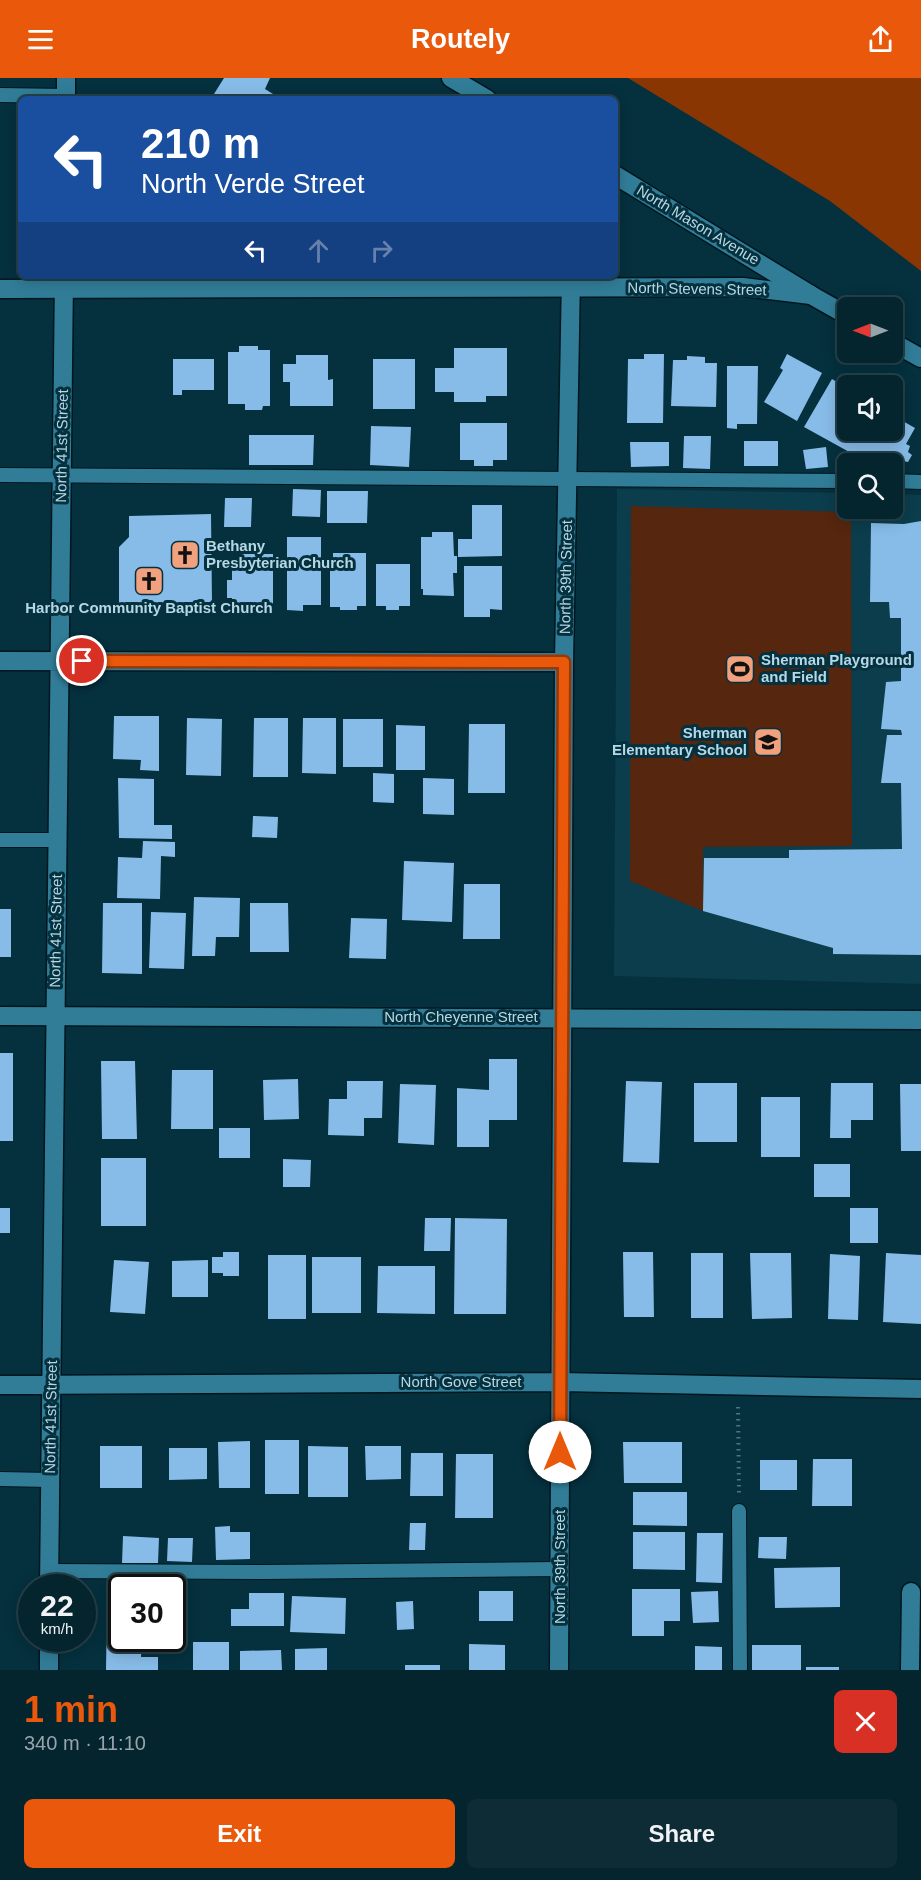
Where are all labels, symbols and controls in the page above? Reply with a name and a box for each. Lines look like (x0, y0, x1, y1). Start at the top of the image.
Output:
icon: menu (24, 23, 57, 56)
icon: share (864, 23, 897, 56)
text: Routely (411, 24, 510, 54)
icon: left (42, 120, 120, 198)
text: 210 m (141, 120, 260, 167)
text: North Verde Street (141, 169, 365, 199)
street label: North Mason Avenue (634, 181, 763, 268)
icon: left (239, 234, 272, 267)
icon: ahead (302, 234, 335, 267)
icon: right (365, 234, 398, 267)
street label: North Stevens Street (627, 279, 768, 298)
north arrow (837, 297, 903, 363)
map controls (837, 297, 903, 519)
button: sound (837, 375, 903, 441)
street label: North 41st Street (52, 388, 71, 503)
button: search (837, 453, 903, 519)
street label: North 39th Street (556, 519, 575, 634)
place label: Bethany Presbyterian Church (206, 537, 354, 571)
church icon: Bethany Presbyterian Church (169, 539, 201, 571)
church icon: Harbor Community Baptist Church (133, 565, 165, 597)
place label: Harbor Community Baptist Church (25, 599, 273, 616)
pin (56, 635, 107, 686)
icon: arrive (65, 644, 98, 677)
place label: Sherman Playground and Field (761, 651, 912, 685)
sports icon: Sherman Playground and Field (724, 653, 756, 685)
place label: Sherman Elementary School (612, 724, 747, 758)
school or university icon: Sherman Elementary School (752, 726, 784, 758)
street label: North 41st Street (46, 873, 65, 988)
street label: North Cheyenne Street (384, 1008, 539, 1025)
street label: North 41st Street (41, 1359, 60, 1474)
street label: North Gove Street (401, 1373, 522, 1390)
position arrow (528, 1420, 592, 1484)
street label: North 39th Street (551, 1509, 568, 1624)
speed limit sign: 30 (108, 1574, 186, 1652)
text: 22 (40, 1589, 74, 1622)
text: km/h (41, 1620, 73, 1637)
text: 1 min (24, 1689, 118, 1730)
button: close (834, 1690, 897, 1753)
text: 340 m · 11:10 (24, 1732, 146, 1754)
button: Exit (24, 1799, 455, 1868)
button: Share (467, 1799, 897, 1868)

